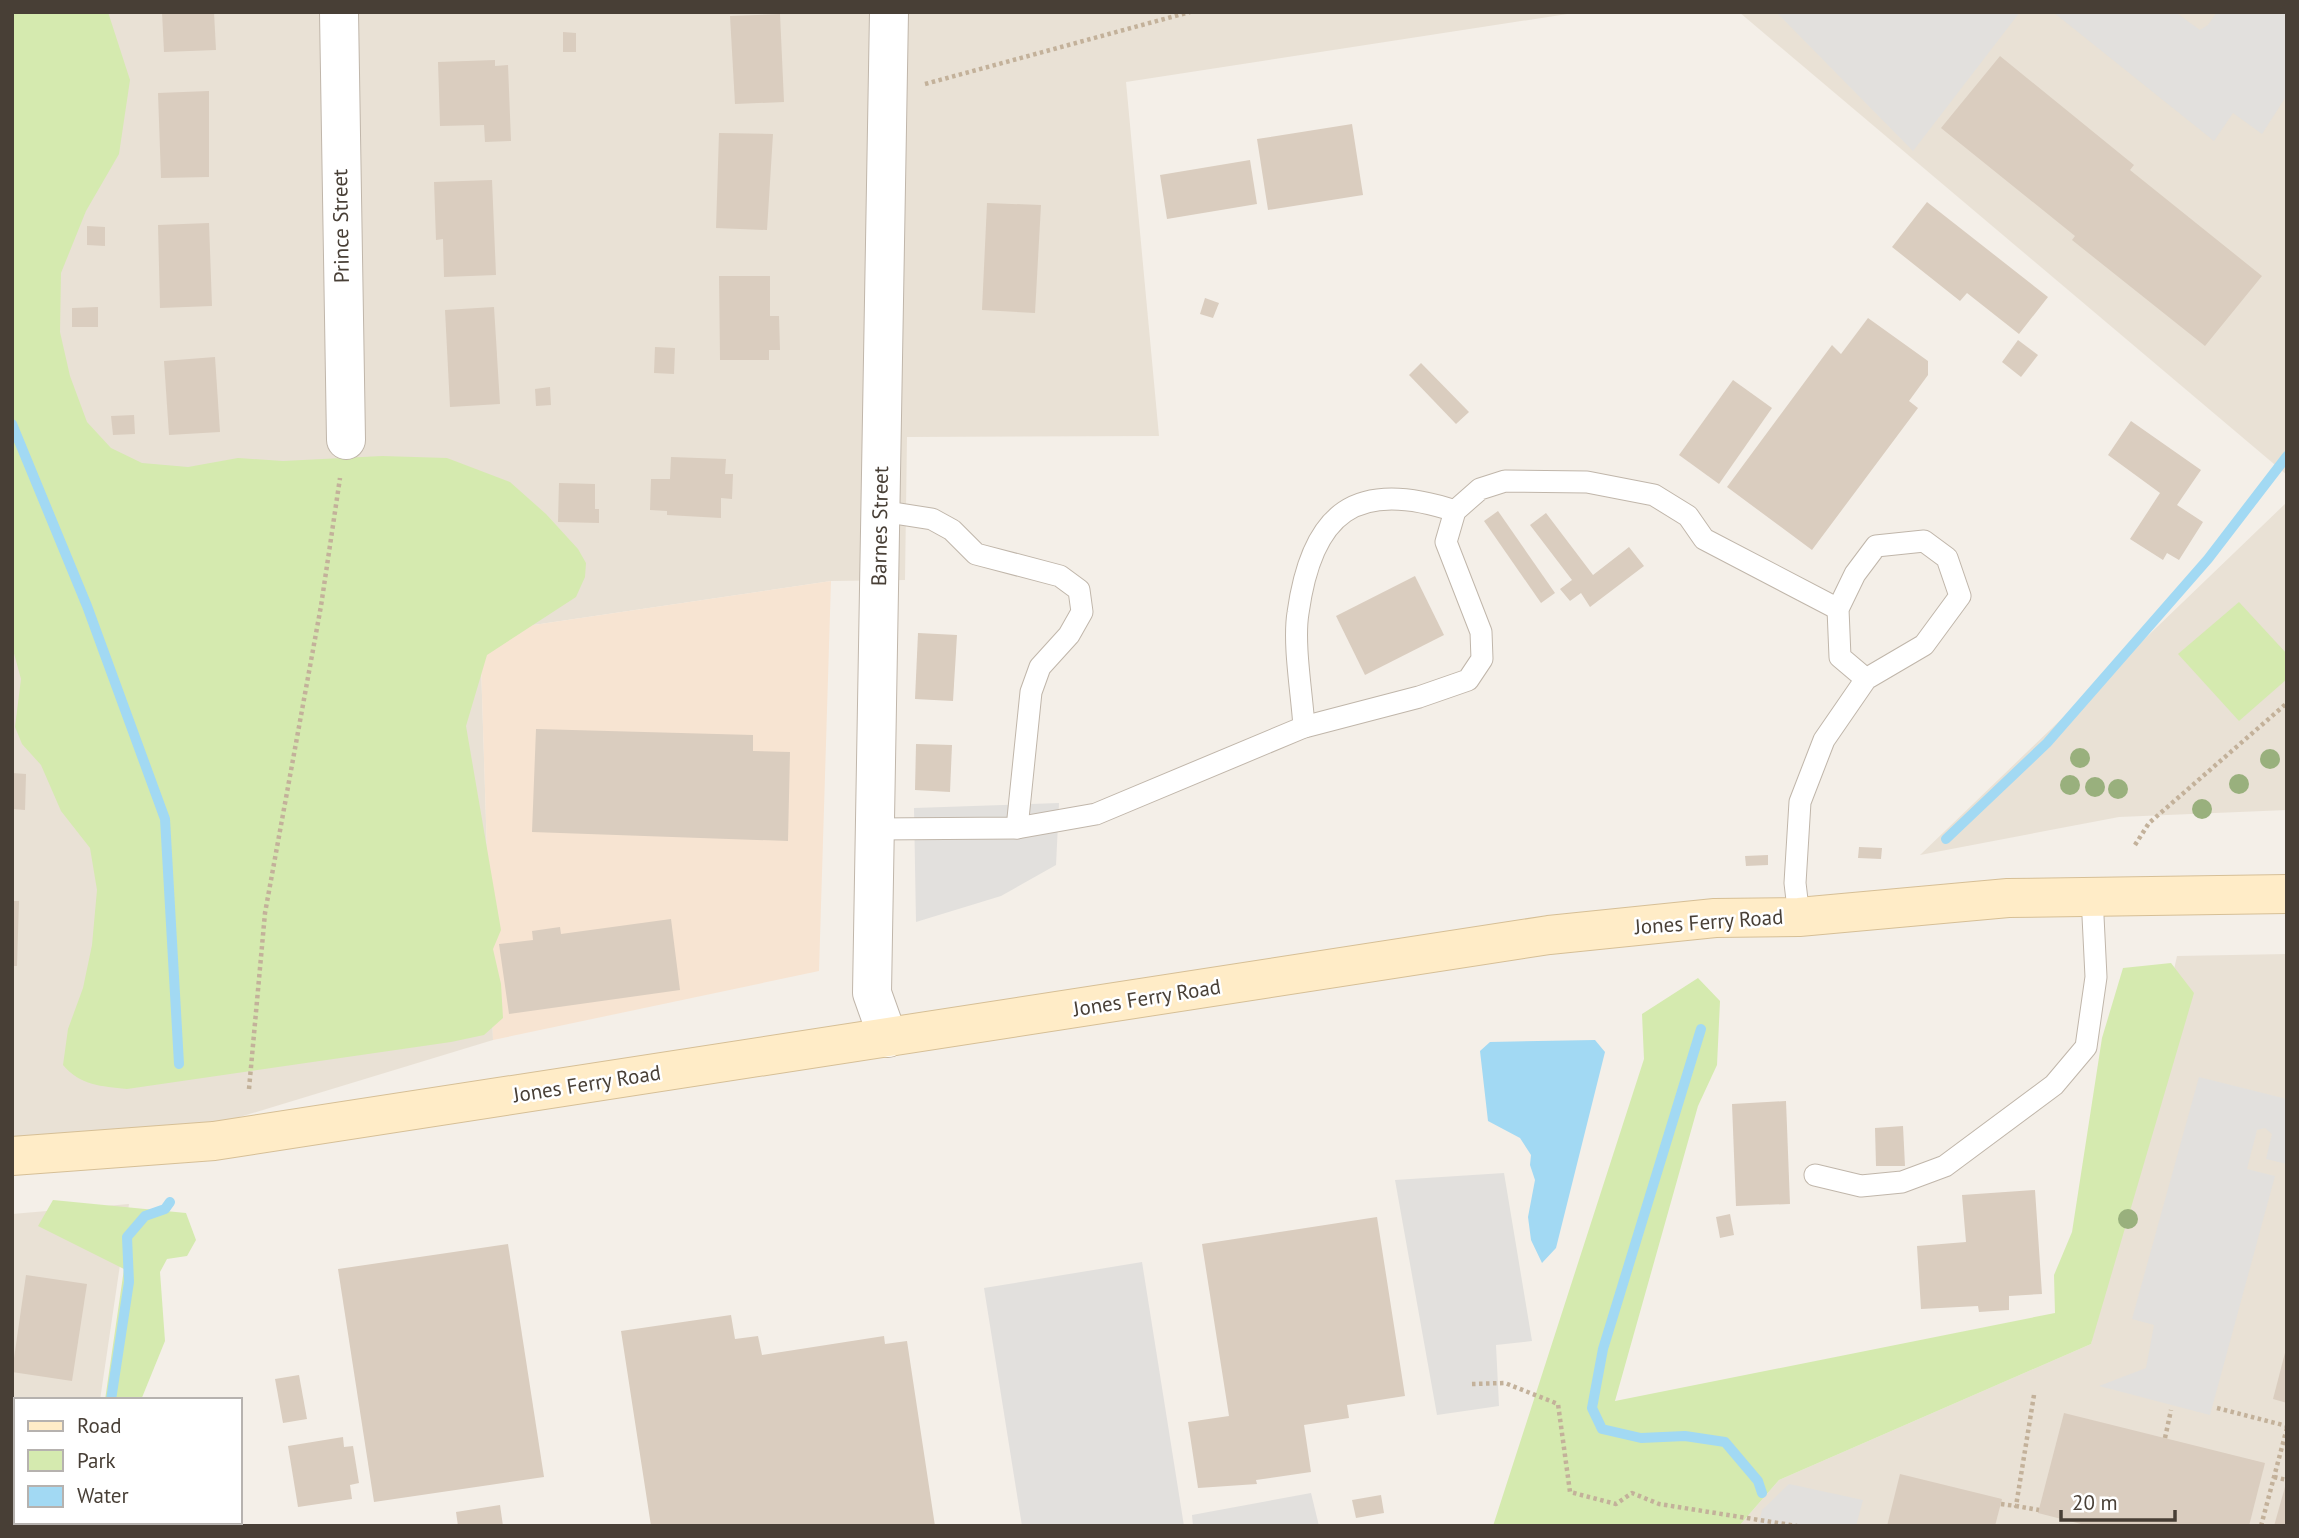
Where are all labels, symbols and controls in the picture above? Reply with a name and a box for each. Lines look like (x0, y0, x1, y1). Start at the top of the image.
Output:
street label: Prince Street (326, 169, 355, 283)
street label: Barnes Street (865, 466, 894, 586)
street label: Jones Ferry Road (1633, 903, 1784, 940)
street label: Jones Ferry Road (1070, 973, 1223, 1023)
street label: Jones Ferry Road (510, 1059, 663, 1109)
legend (14, 1398, 242, 1524)
text: Road (77, 1412, 121, 1439)
text: Park (77, 1447, 116, 1474)
scale bar (2061, 1478, 2175, 1522)
text: Water (77, 1482, 129, 1509)
text: 20 m (2072, 1489, 2118, 1516)

